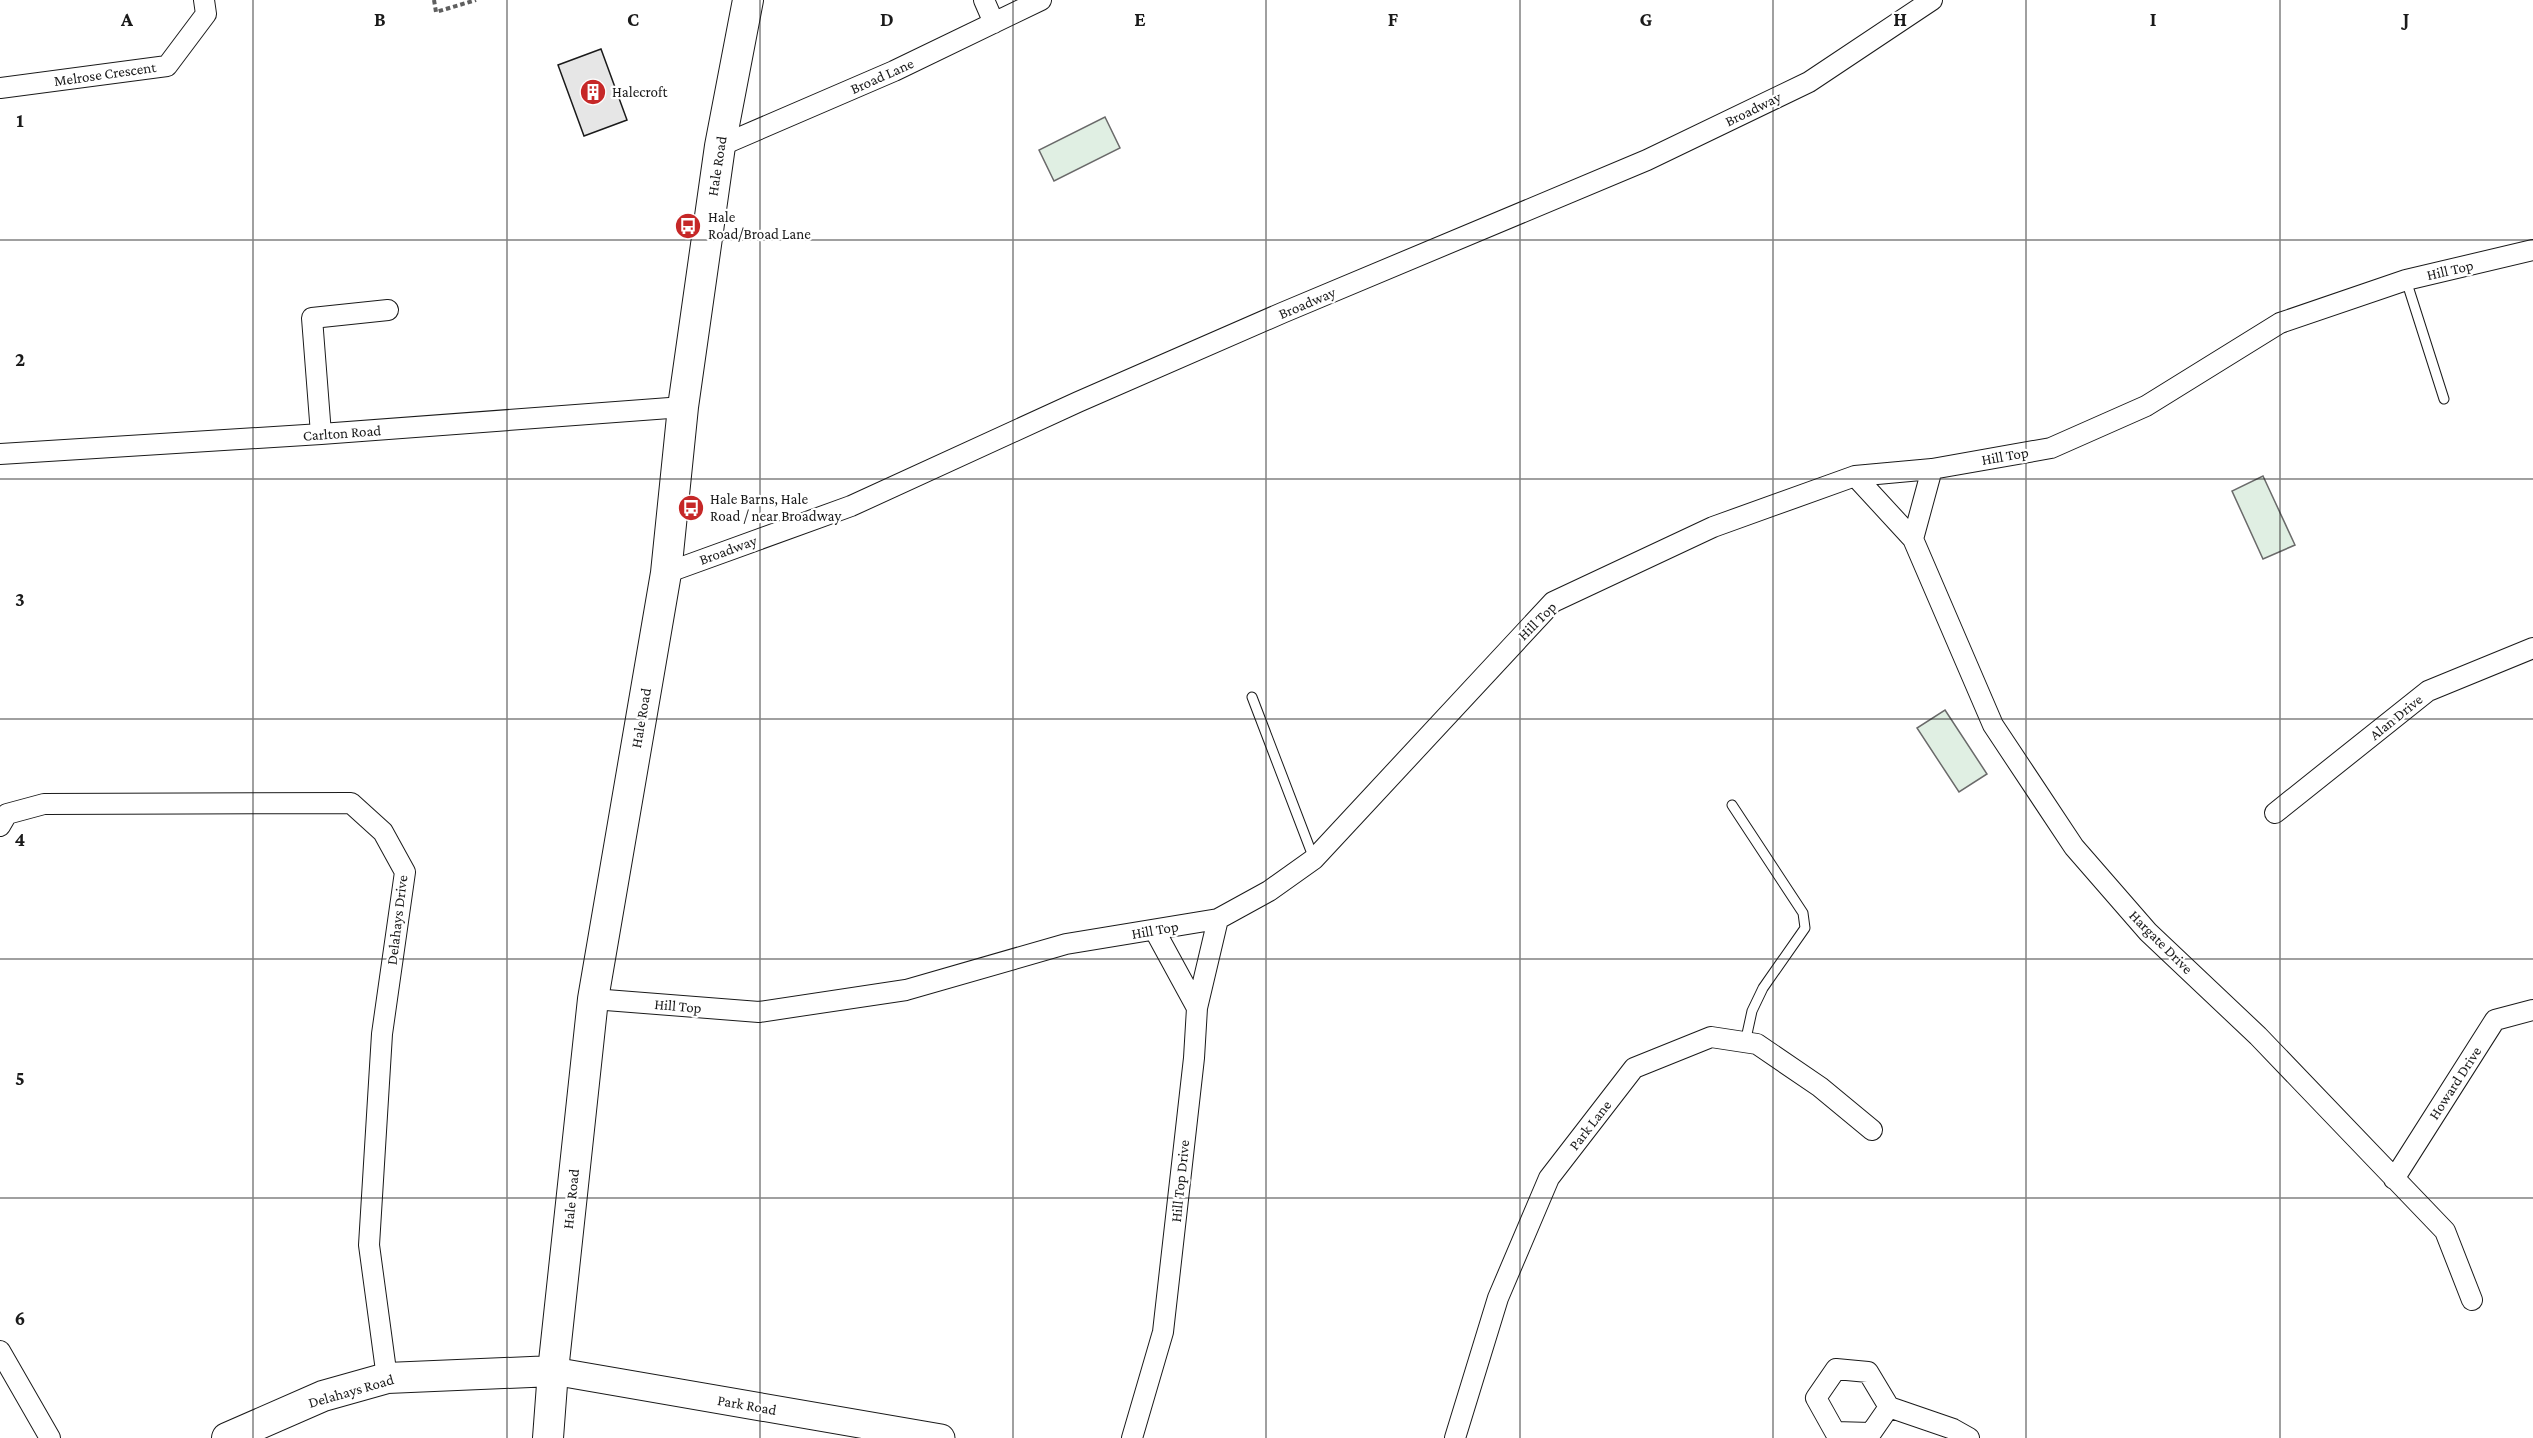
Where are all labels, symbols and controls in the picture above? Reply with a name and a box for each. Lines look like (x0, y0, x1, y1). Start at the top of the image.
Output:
text: A (120, 8, 134, 30)
text: B (374, 8, 386, 30)
text: C (627, 8, 639, 30)
text: D (880, 8, 894, 30)
text: E (1134, 8, 1146, 30)
text: F (1388, 8, 1399, 30)
text: G (1640, 8, 1653, 30)
text: H (1893, 8, 1907, 30)
text: I (2150, 8, 2157, 30)
text: J (2401, 8, 2410, 30)
street label: Broad Lane (848, 55, 916, 97)
street label: Melrose Crescent (53, 59, 158, 89)
building icon: Halecroft (578, 77, 608, 107)
place label: Halecroft (612, 84, 668, 100)
street label: Broadway (1722, 89, 1784, 130)
text: 1 (16, 109, 24, 131)
street label: Hale Road (704, 135, 730, 197)
place label: Hale Road/Broad Lane (708, 209, 811, 242)
bus stop icon: Hale Road/Broad Lane (673, 211, 703, 241)
street label: Hill Top (2425, 257, 2475, 284)
street label: Broadway (1276, 284, 1338, 323)
text: 2 (15, 348, 25, 370)
street label: Carlton Road (302, 422, 382, 444)
street label: Hill Top (1980, 444, 2030, 469)
place label: Hale Barns, Hale Road / near Broadway (710, 491, 841, 525)
bus stop icon: Hale Barns, Hale Road / near Broadway (676, 493, 706, 523)
street label: Broadway (697, 532, 759, 569)
text: 3 (15, 588, 25, 610)
street label: Hill Top (1515, 599, 1560, 644)
street label: Hale Road (628, 687, 654, 749)
street label: Alan Drive (2367, 691, 2426, 743)
text: 4 (15, 828, 26, 850)
street label: Delahays Drive (384, 874, 411, 966)
street label: Hargate Drive (2125, 907, 2196, 978)
street label: Hill Top (1130, 918, 1180, 943)
street label: Hill Top (654, 996, 702, 1017)
street label: Howard Drive (2426, 1043, 2485, 1122)
text: 5 (15, 1067, 25, 1089)
street label: Park Lane (1566, 1097, 1615, 1153)
street label: Hill Top Drive (1168, 1139, 1193, 1223)
street label: Hale Road (560, 1168, 582, 1230)
text: 6 (15, 1307, 25, 1329)
street label: Delahays Road (306, 1371, 396, 1412)
street label: Park Road (716, 1392, 778, 1418)

